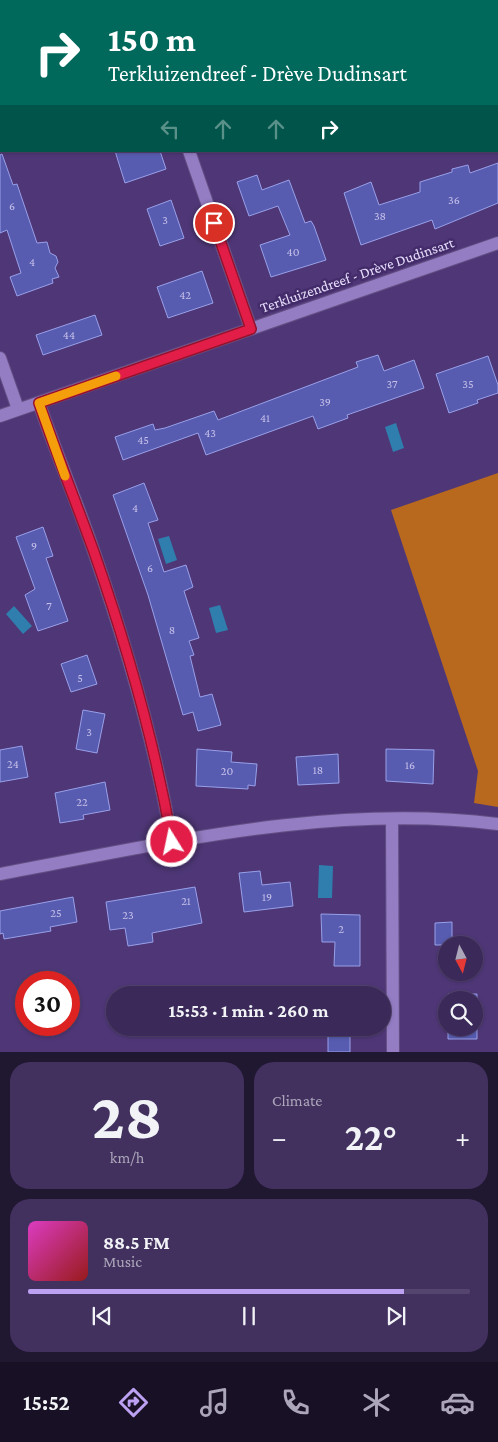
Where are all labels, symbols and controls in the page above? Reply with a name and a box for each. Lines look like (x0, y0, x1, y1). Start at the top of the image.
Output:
icon: right (25, 20, 90, 85)
text: 150 m (108, 20, 196, 59)
text: Terkluizendreef - Drève Dudinsart (108, 61, 407, 86)
icon: left (156, 115, 184, 143)
icon: ahead (209, 115, 237, 143)
icon: ahead (262, 115, 290, 143)
icon: right (315, 115, 343, 143)
house number: 36 (448, 193, 460, 207)
house number: 6 (9, 199, 15, 213)
pin (193, 202, 235, 244)
icon: arrive (200, 209, 228, 237)
house number: 38 (374, 209, 386, 223)
house number: 3 (162, 213, 168, 227)
street label: Terkluizendreef - Drève Dudinsart (258, 234, 457, 316)
house number: 40 (287, 245, 300, 259)
house number: 4 (29, 255, 35, 269)
house number: 42 (179, 288, 191, 302)
house number: 44 (63, 328, 75, 342)
house number: 37 (386, 377, 398, 391)
house number: 35 (462, 377, 474, 391)
house number: 39 (319, 395, 331, 409)
house number: 41 (260, 411, 270, 425)
house number: 43 (204, 426, 216, 440)
house number: 45 (137, 433, 149, 447)
house number: 4 (132, 501, 138, 515)
house number: 9 (31, 539, 37, 553)
house number: 6 (147, 561, 153, 575)
house number: 7 (46, 599, 52, 613)
house number: 8 (169, 623, 175, 637)
house number: 5 (77, 671, 83, 685)
house number: 3 (86, 725, 92, 739)
house number: 24 (7, 757, 19, 771)
house number: 16 (405, 758, 415, 772)
house number: 18 (313, 763, 323, 777)
house number: 20 (221, 764, 233, 778)
house number: 22 (76, 795, 88, 809)
position arrow (145, 815, 197, 867)
house number: 19 (262, 890, 272, 904)
house number: 21 (181, 894, 191, 908)
house number: 25 (50, 906, 62, 920)
house number: 23 (122, 908, 134, 922)
house number: 2 (338, 922, 344, 936)
north arrow (438, 936, 482, 981)
map controls (438, 936, 483, 1036)
speed limit sign: 30 (15, 971, 80, 1036)
button: search (438, 991, 483, 1036)
text: 15:53 · 1 min · 260 m (168, 1000, 329, 1021)
text: 28 (92, 1080, 162, 1152)
text: Climate (272, 1092, 322, 1109)
text: 22° (345, 1116, 397, 1158)
text: − (272, 1122, 287, 1153)
text: + (455, 1122, 470, 1153)
text: km/h (110, 1149, 144, 1166)
text: 88.5 FM (103, 1232, 170, 1253)
text: Music (103, 1253, 142, 1270)
icon: previous (88, 1302, 116, 1330)
icon: pause (235, 1302, 263, 1330)
icon: next (382, 1302, 410, 1330)
icon: directions (116, 1385, 151, 1420)
icon: music (197, 1385, 232, 1420)
icon: phone (278, 1385, 313, 1420)
icon: climate (359, 1385, 394, 1420)
icon: car (440, 1385, 475, 1420)
text: 15:52 (23, 1390, 70, 1415)

